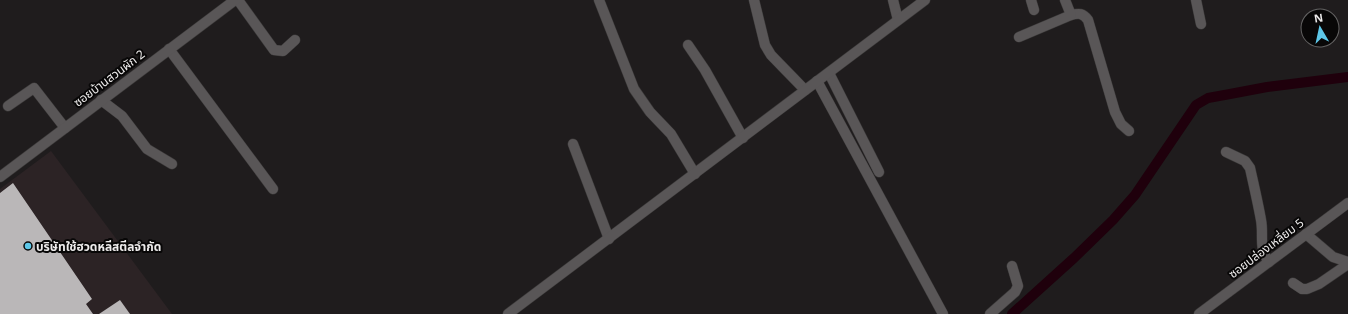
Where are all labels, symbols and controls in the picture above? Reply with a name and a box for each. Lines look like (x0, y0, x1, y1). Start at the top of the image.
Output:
north arrow (1300, 8, 1340, 48)
text: N (1313, 10, 1324, 26)
street label: ซอยบ้านสวนผัก 2 (70, 45, 148, 110)
street label: ซอยปล่องเหลี่ยม 5 (1225, 214, 1307, 282)
place label: บริษัทใช้ฮวดหลีสตีลจำกัด (36, 238, 161, 255)
marker: บริษัทใช้ฮวดหลีสตีลจำกัด (23, 241, 33, 251)

